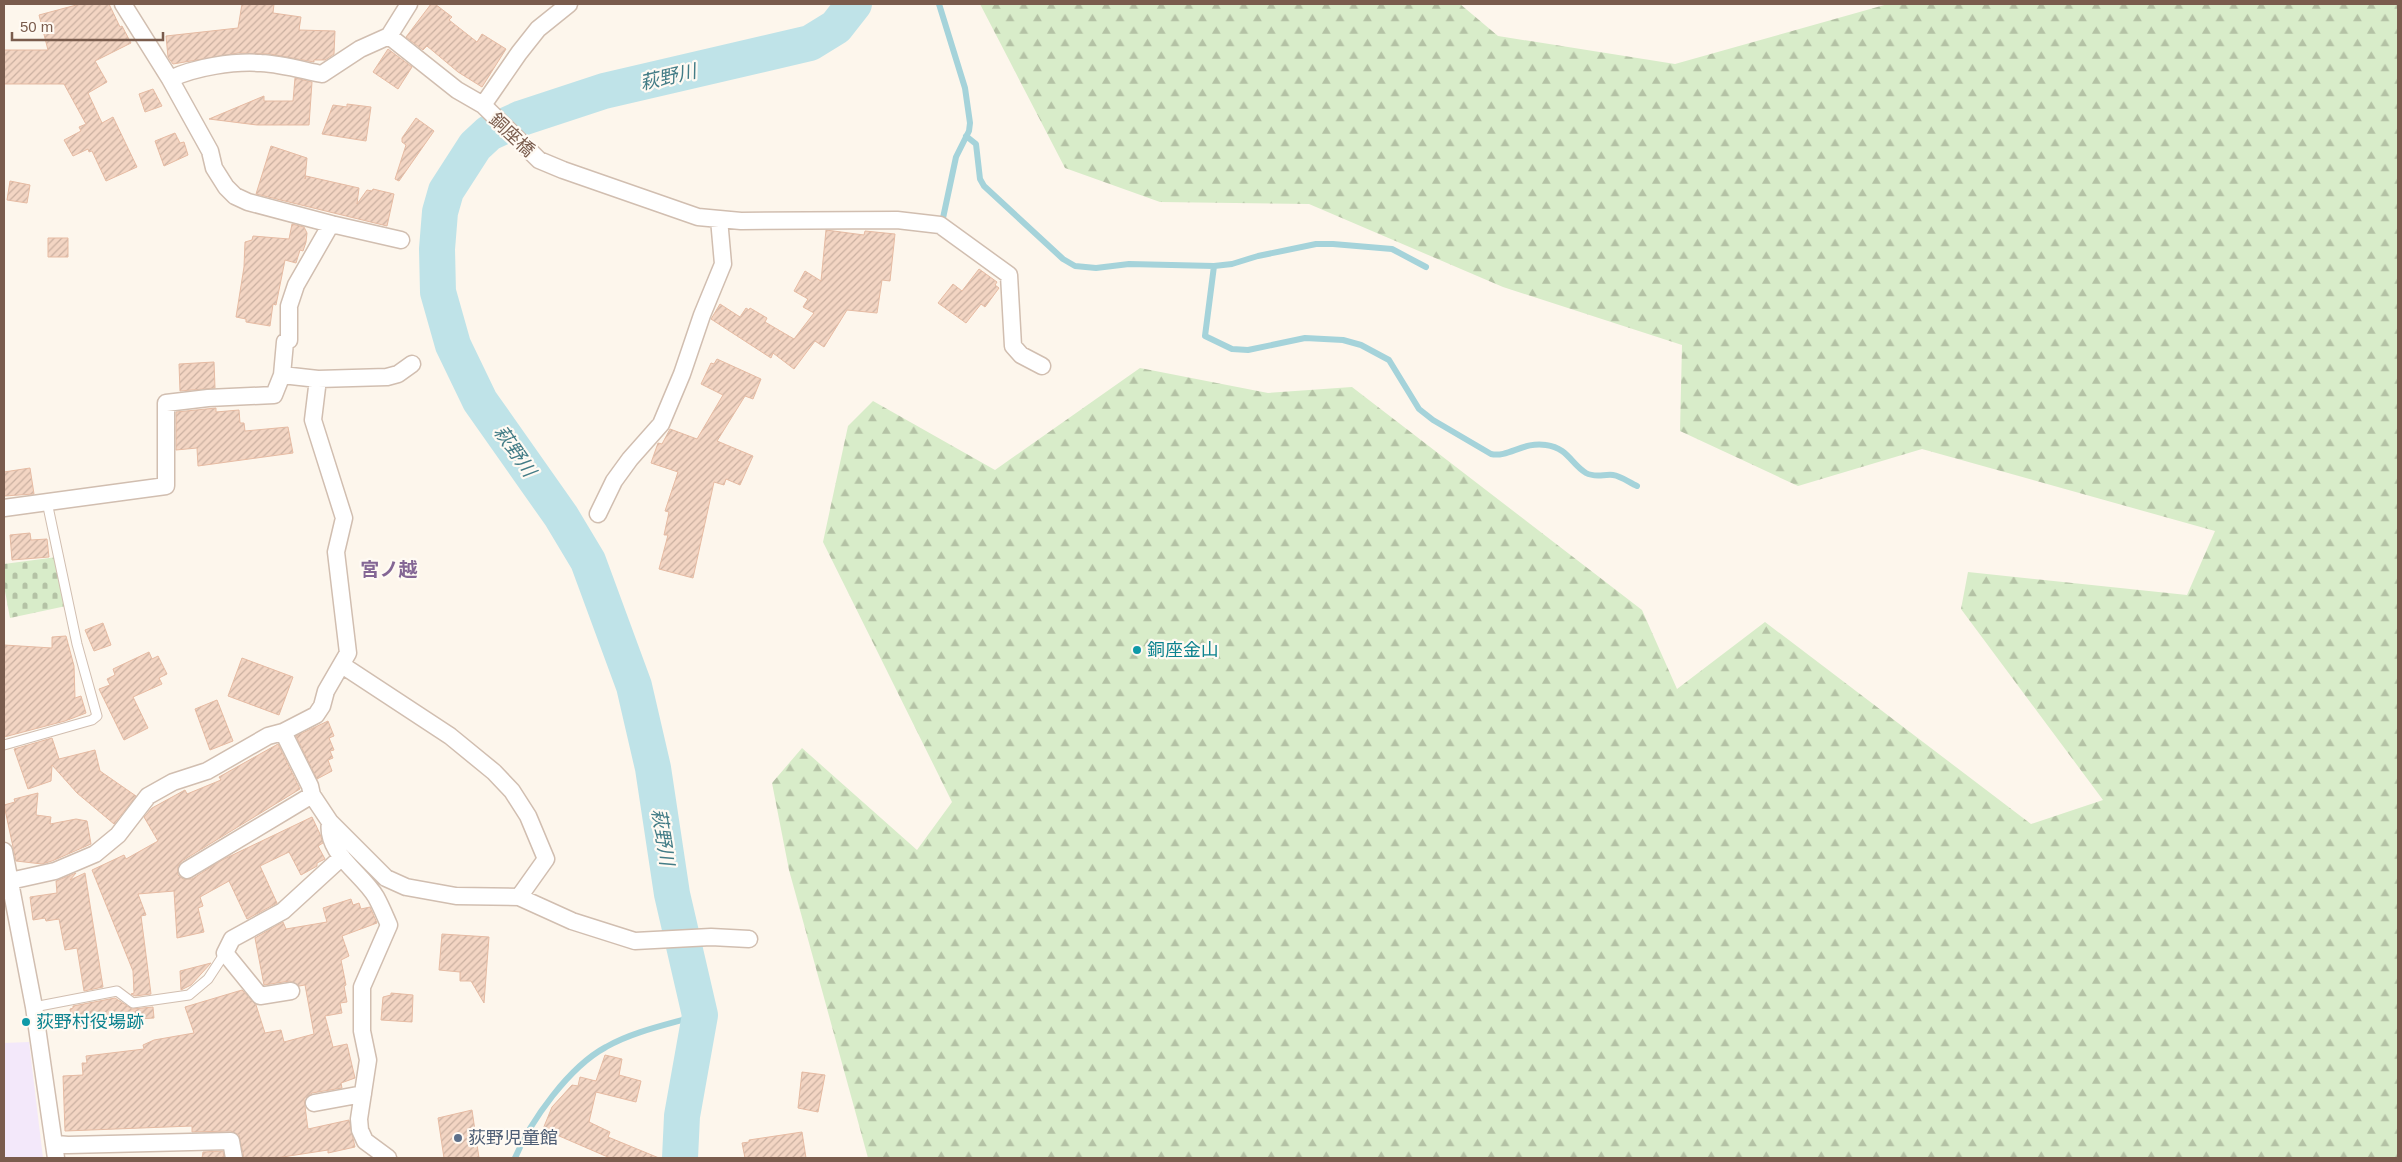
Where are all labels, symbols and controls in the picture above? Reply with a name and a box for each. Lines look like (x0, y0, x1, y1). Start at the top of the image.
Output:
scale bar (12, 10, 164, 42)
text: 50 m (20, 18, 53, 35)
water label: 萩野川 (638, 60, 700, 94)
street label: 銅座橋 (485, 109, 539, 161)
water label: 萩野川 (490, 422, 541, 482)
district label: 宮ノ越 (360, 559, 418, 580)
place label: 銅座金山 (1147, 640, 1219, 660)
marker: 銅座金山 (1131, 644, 1143, 656)
water label: 萩野川 (648, 807, 678, 869)
place label: 荻野村役場跡 (36, 1012, 144, 1032)
marker: 荻野村役場跡 (20, 1016, 32, 1028)
place label: 荻野児童館 (468, 1128, 558, 1148)
marker: 荻野児童館 (452, 1132, 464, 1144)

